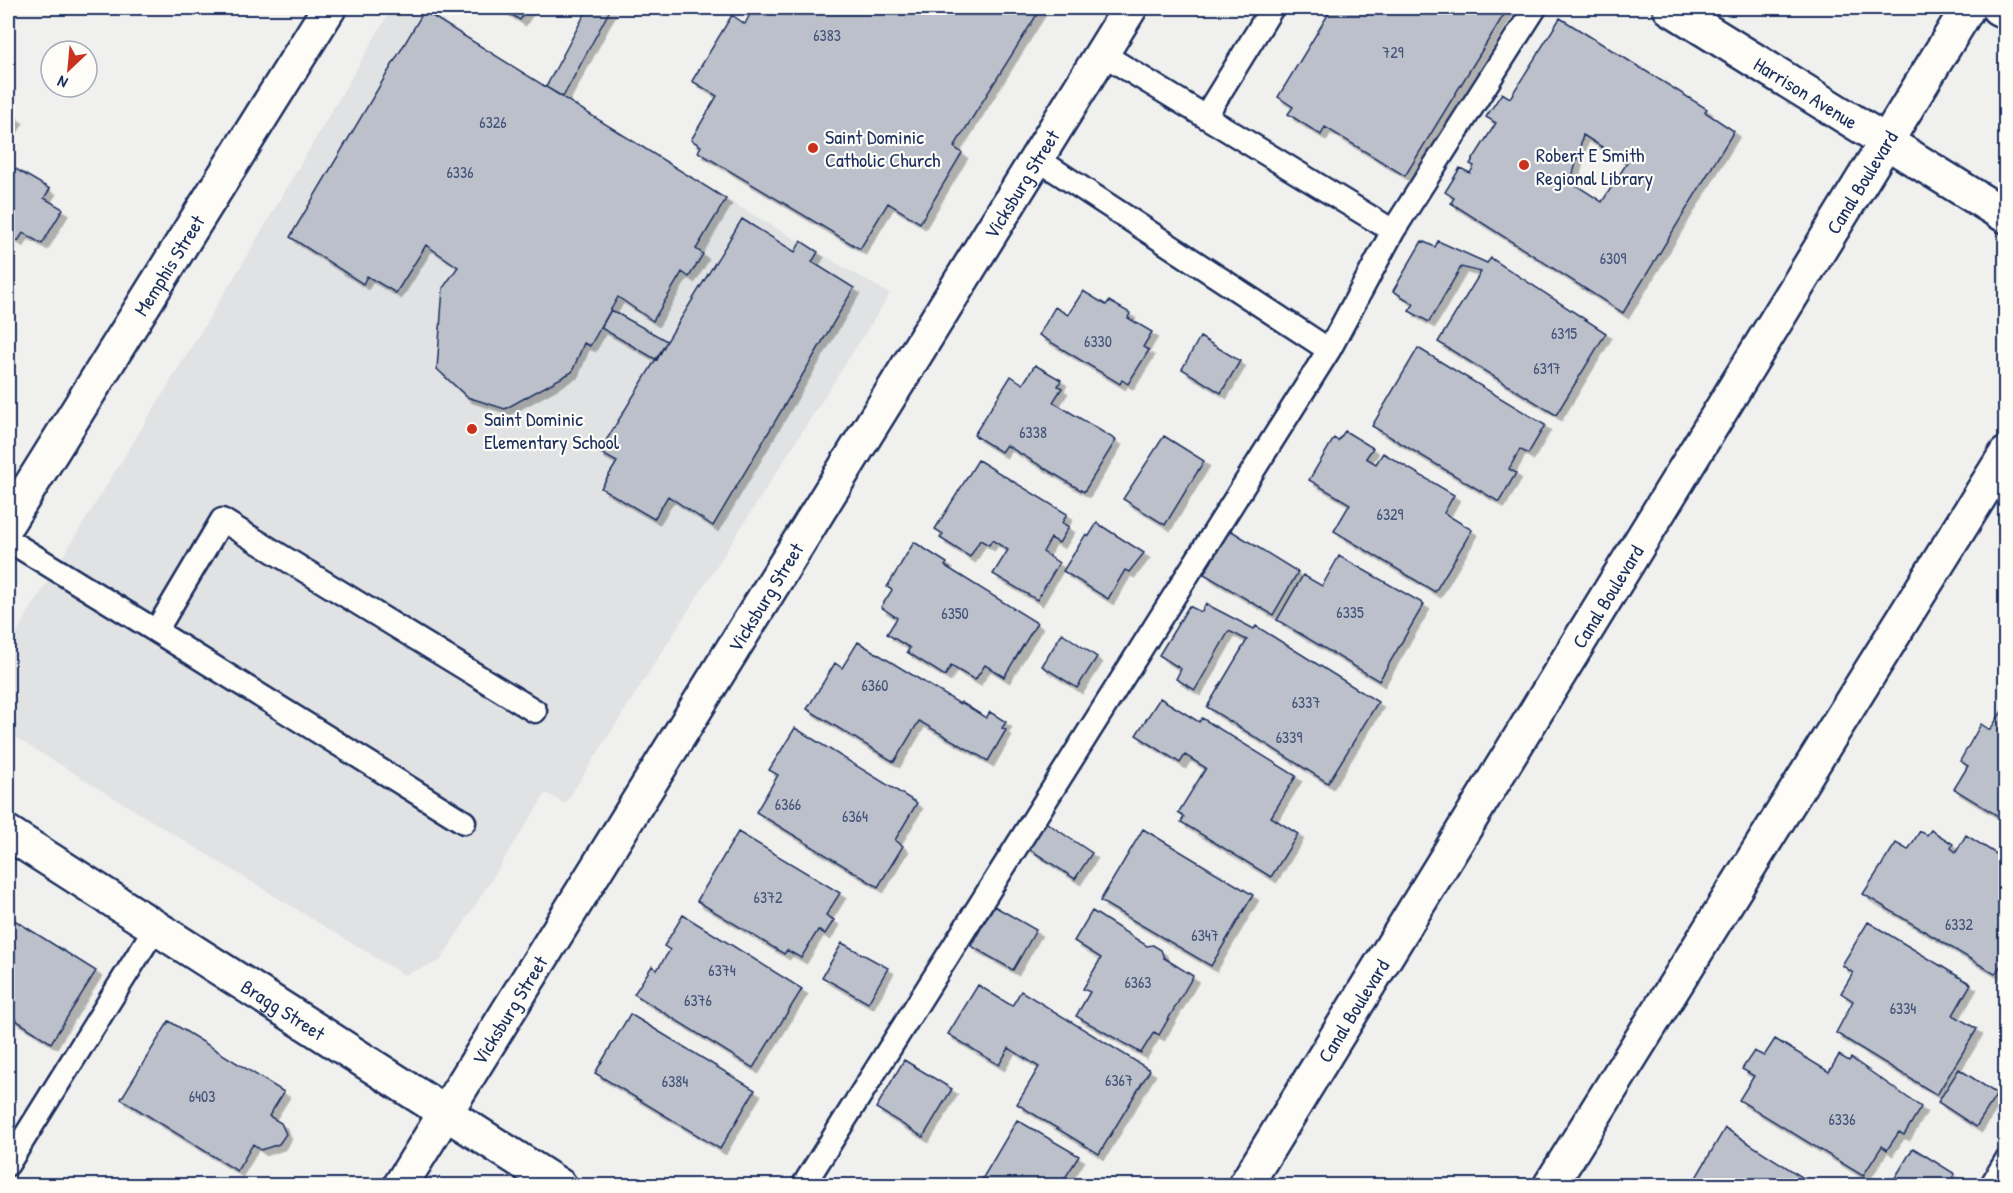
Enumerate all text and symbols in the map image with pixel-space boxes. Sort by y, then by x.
house number: 6383 [813,24,841,46]
north arrow [39,39,99,99]
house number: 729 [1382,41,1404,63]
street label: Harrison Avenue [1749,50,1863,135]
text: N [53,71,71,94]
house number: 6326 [479,111,507,133]
place label: Saint Dominic Catholic Church [825,123,941,173]
street label: Vicksburg Street [977,123,1066,243]
street label: Canal Boulevard [1819,125,1903,239]
marker: Saint Dominic Catholic Church [806,141,820,155]
place label: Robert E Smith Regional Library [1536,141,1653,191]
marker: Robert E Smith Regional Library [1517,158,1531,172]
house number: 6336 [446,161,474,183]
street label: Memphis Street [127,209,211,320]
house number: 6309 [1600,247,1626,269]
house number: 6315 [1551,322,1577,344]
house number: 6330 [1084,330,1112,352]
house number: 6317 [1533,357,1561,379]
place label: Saint Dominic Elementary School [484,405,620,455]
house number: 6338 [1019,421,1047,443]
marker: Saint Dominic Elementary School [465,422,479,436]
house number: 6329 [1377,503,1404,525]
street label: Vicksburg Street [721,536,810,657]
street label: Canal Boulevard [1565,539,1649,653]
house number: 6335 [1336,601,1364,623]
house number: 6350 [941,602,969,624]
house number: 6360 [861,674,889,696]
house number: 6337 [1292,691,1320,713]
house number: 6339 [1276,726,1302,748]
house number: 6366 [775,793,801,815]
house number: 6364 [842,805,868,827]
house number: 6372 [754,886,783,908]
house number: 6332 [1945,913,1974,935]
house number: 6347 [1191,924,1219,946]
street label: Vicksburg Street [465,949,554,1070]
street label: Canal Boulevard [1311,954,1395,1067]
house number: 6374 [708,959,736,981]
house number: 6363 [1124,971,1152,993]
street label: Bragg Street [236,972,332,1047]
house number: 6376 [684,989,712,1011]
house number: 6334 [1890,997,1916,1019]
house number: 6367 [1105,1069,1133,1091]
house number: 6384 [662,1070,688,1092]
house number: 6403 [189,1085,215,1107]
house number: 6336 [1828,1108,1856,1130]

